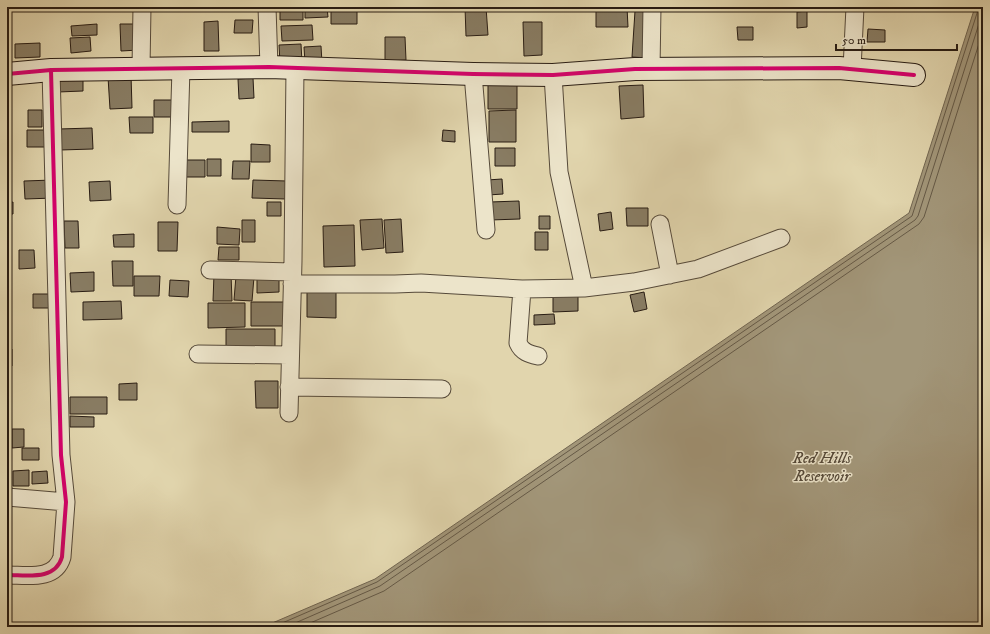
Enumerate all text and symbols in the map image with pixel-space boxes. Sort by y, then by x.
scale bar [836,26,957,52]
text: 50 m [842,33,866,48]
water label: Red Hills Reservoir [792,448,852,486]

